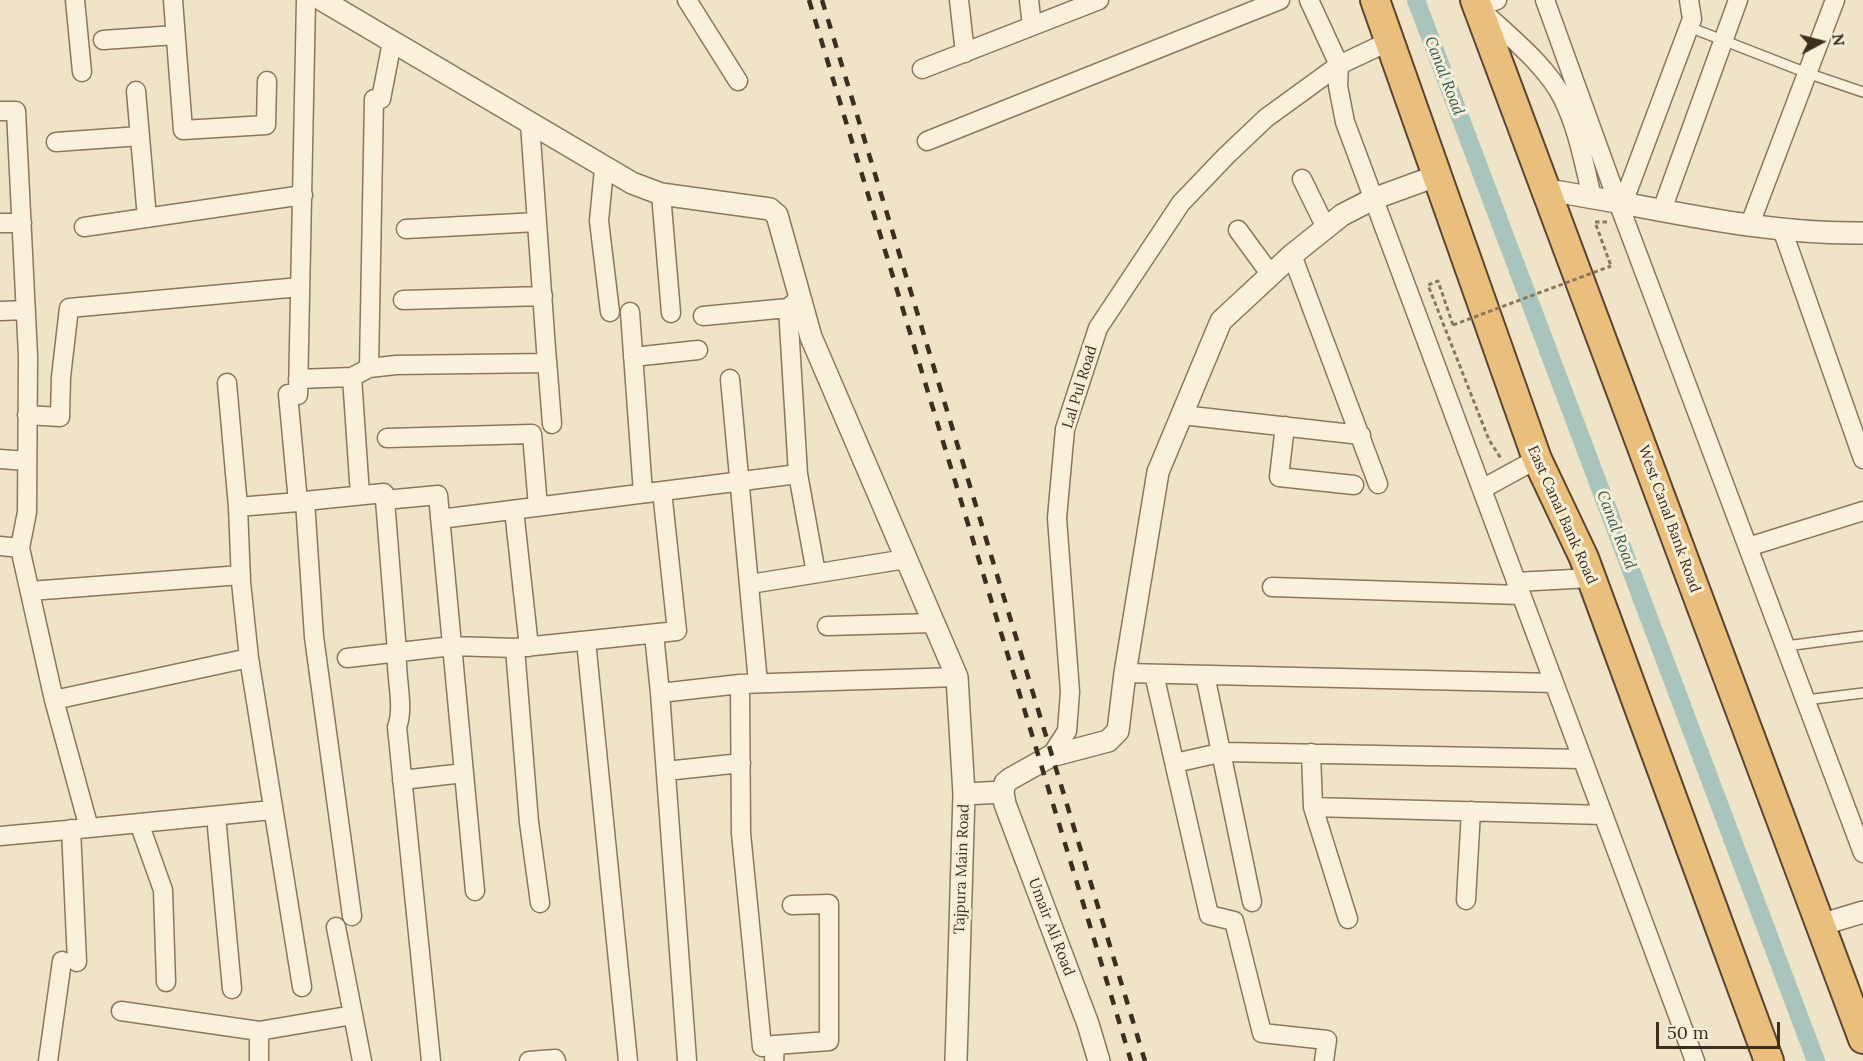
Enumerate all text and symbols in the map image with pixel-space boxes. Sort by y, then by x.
north arrow [1791,12,1851,72]
text: N [1828,32,1850,47]
water label: Canal Road [1420,34,1468,118]
street label: Lal Pul Road [1059,343,1101,431]
street label: East Canal Bank Road [1523,443,1601,587]
street label: West Canal Bank Road [1634,443,1704,595]
water label: Canal Road [1592,488,1640,572]
street label: Tajpura Main Road [951,803,973,935]
street label: Umair Ali Road [1024,875,1078,979]
scale bar [1659,1010,1784,1048]
text: 50 m [1667,1021,1709,1044]

